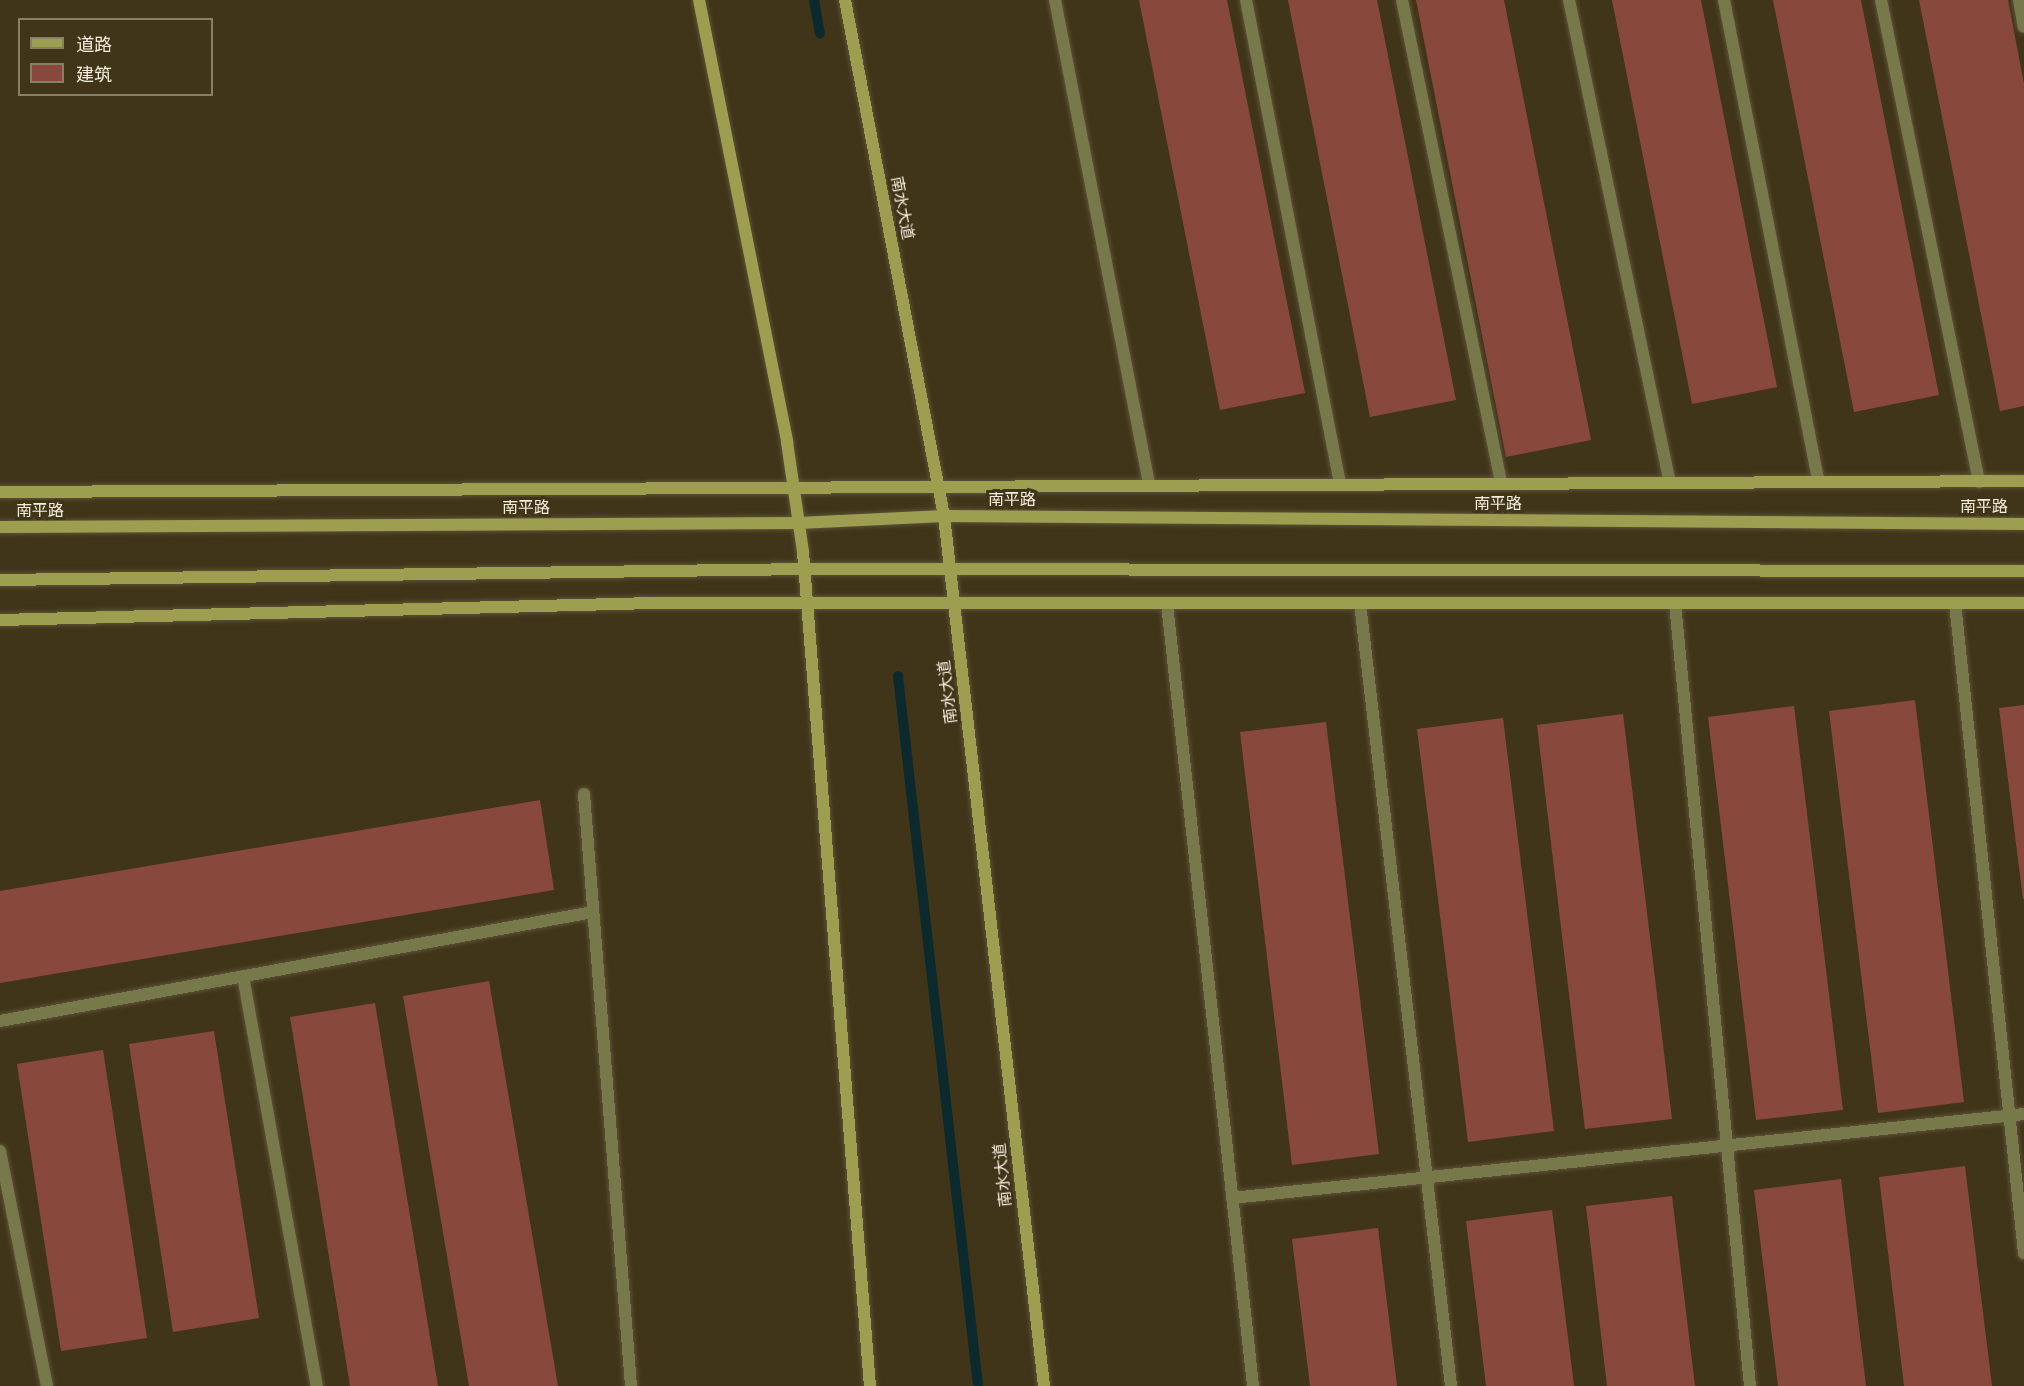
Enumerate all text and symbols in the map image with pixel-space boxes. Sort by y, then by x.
legend [18,18,213,96]
text: 道路 [76,34,112,56]
text: 建筑 [76,64,112,86]
street label: 南水大道 [886,175,918,241]
street label: 南平路 [988,490,1036,510]
street label: 南平路 [1474,494,1522,514]
street label: 南平路 [1960,497,2008,517]
street label: 南平路 [502,498,550,518]
street label: 南平路 [16,501,64,521]
street label: 南水大道 [935,659,961,725]
street label: 南水大道 [990,1142,1016,1208]

